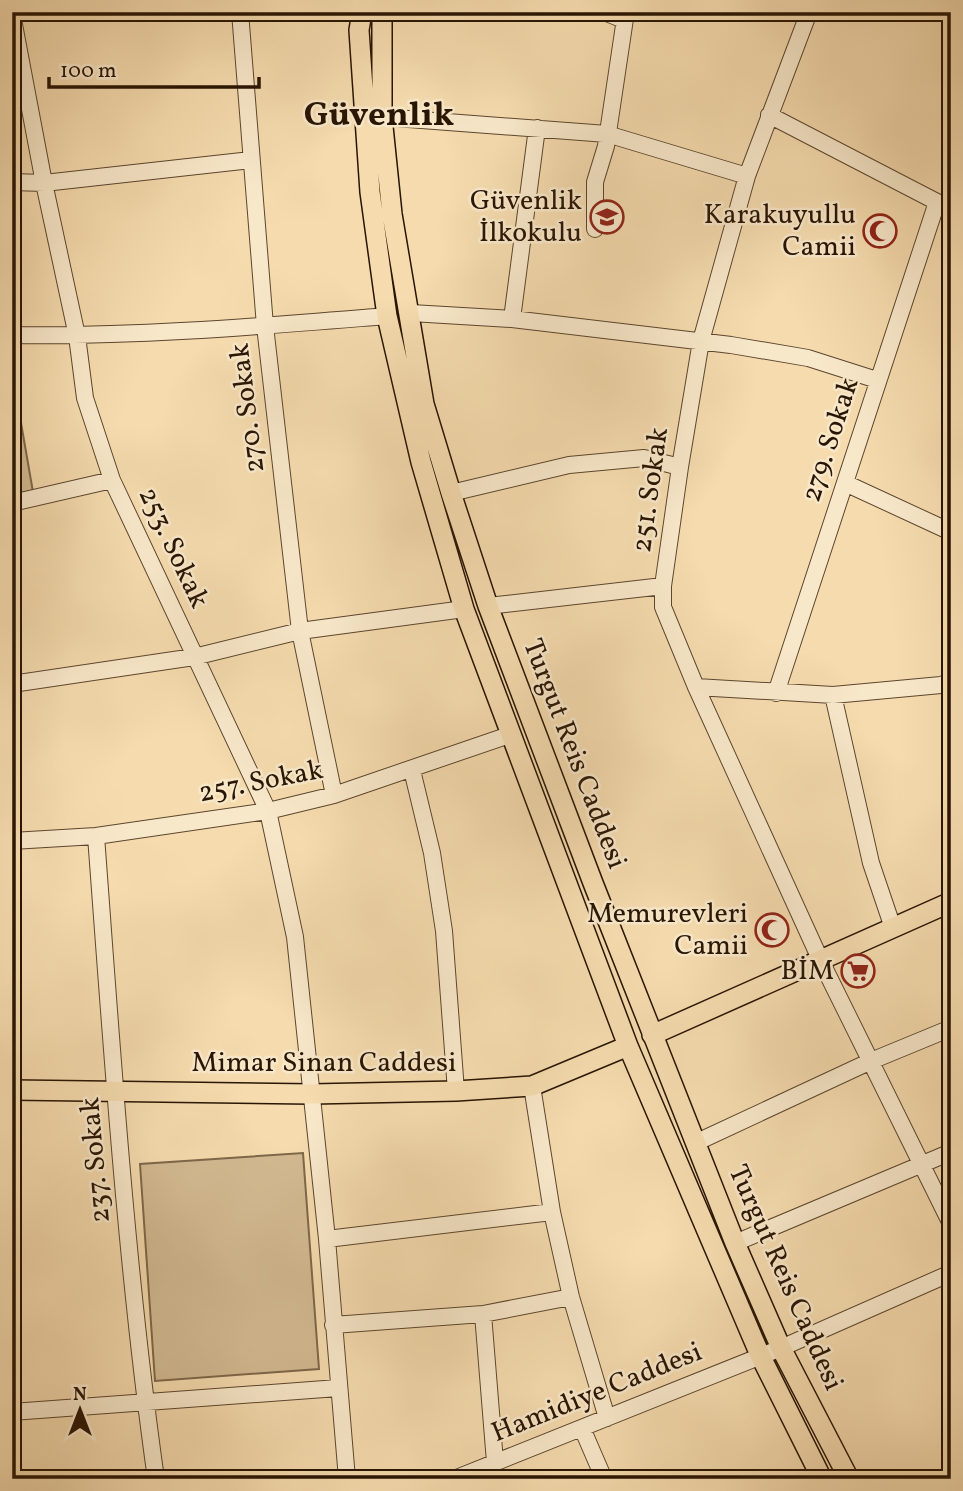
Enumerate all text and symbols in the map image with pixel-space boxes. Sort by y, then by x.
scale bar [49,46,259,90]
text: 100 m [60,57,117,86]
district label: Güvenlik [304,92,454,140]
place label: Güvenlik İlkokulu [470,182,582,253]
place label: Karakuyullu Camii [704,196,856,267]
school or university icon: Güvenlik İlkokulu [588,198,626,236]
mosque icon: Karakuyullu Camii [861,212,899,250]
street label: 270. Sokak [221,341,275,475]
street label: 279. Sokak [793,373,869,507]
street label: 251. Sokak [623,425,679,555]
street label: 253. Sokak [128,481,218,615]
street label: Turgut Reis Caddesi [512,633,636,875]
street label: 257. Sokak [195,751,327,813]
place label: Memurevleri Camii [587,895,748,966]
mosque icon: Memurevleri Camii [753,911,791,949]
place label: BİM [781,952,834,991]
supermarket icon: BİM [839,952,877,990]
street label: Mimar Sinan Caddesi [192,1044,456,1083]
street label: 237. Sokak [71,1095,121,1225]
street label: Turgut Reis Caddesi [718,1159,852,1397]
street label: Hamidiye Caddesi [486,1333,708,1453]
north arrow [46,1376,116,1446]
text: N [73,1382,87,1408]

